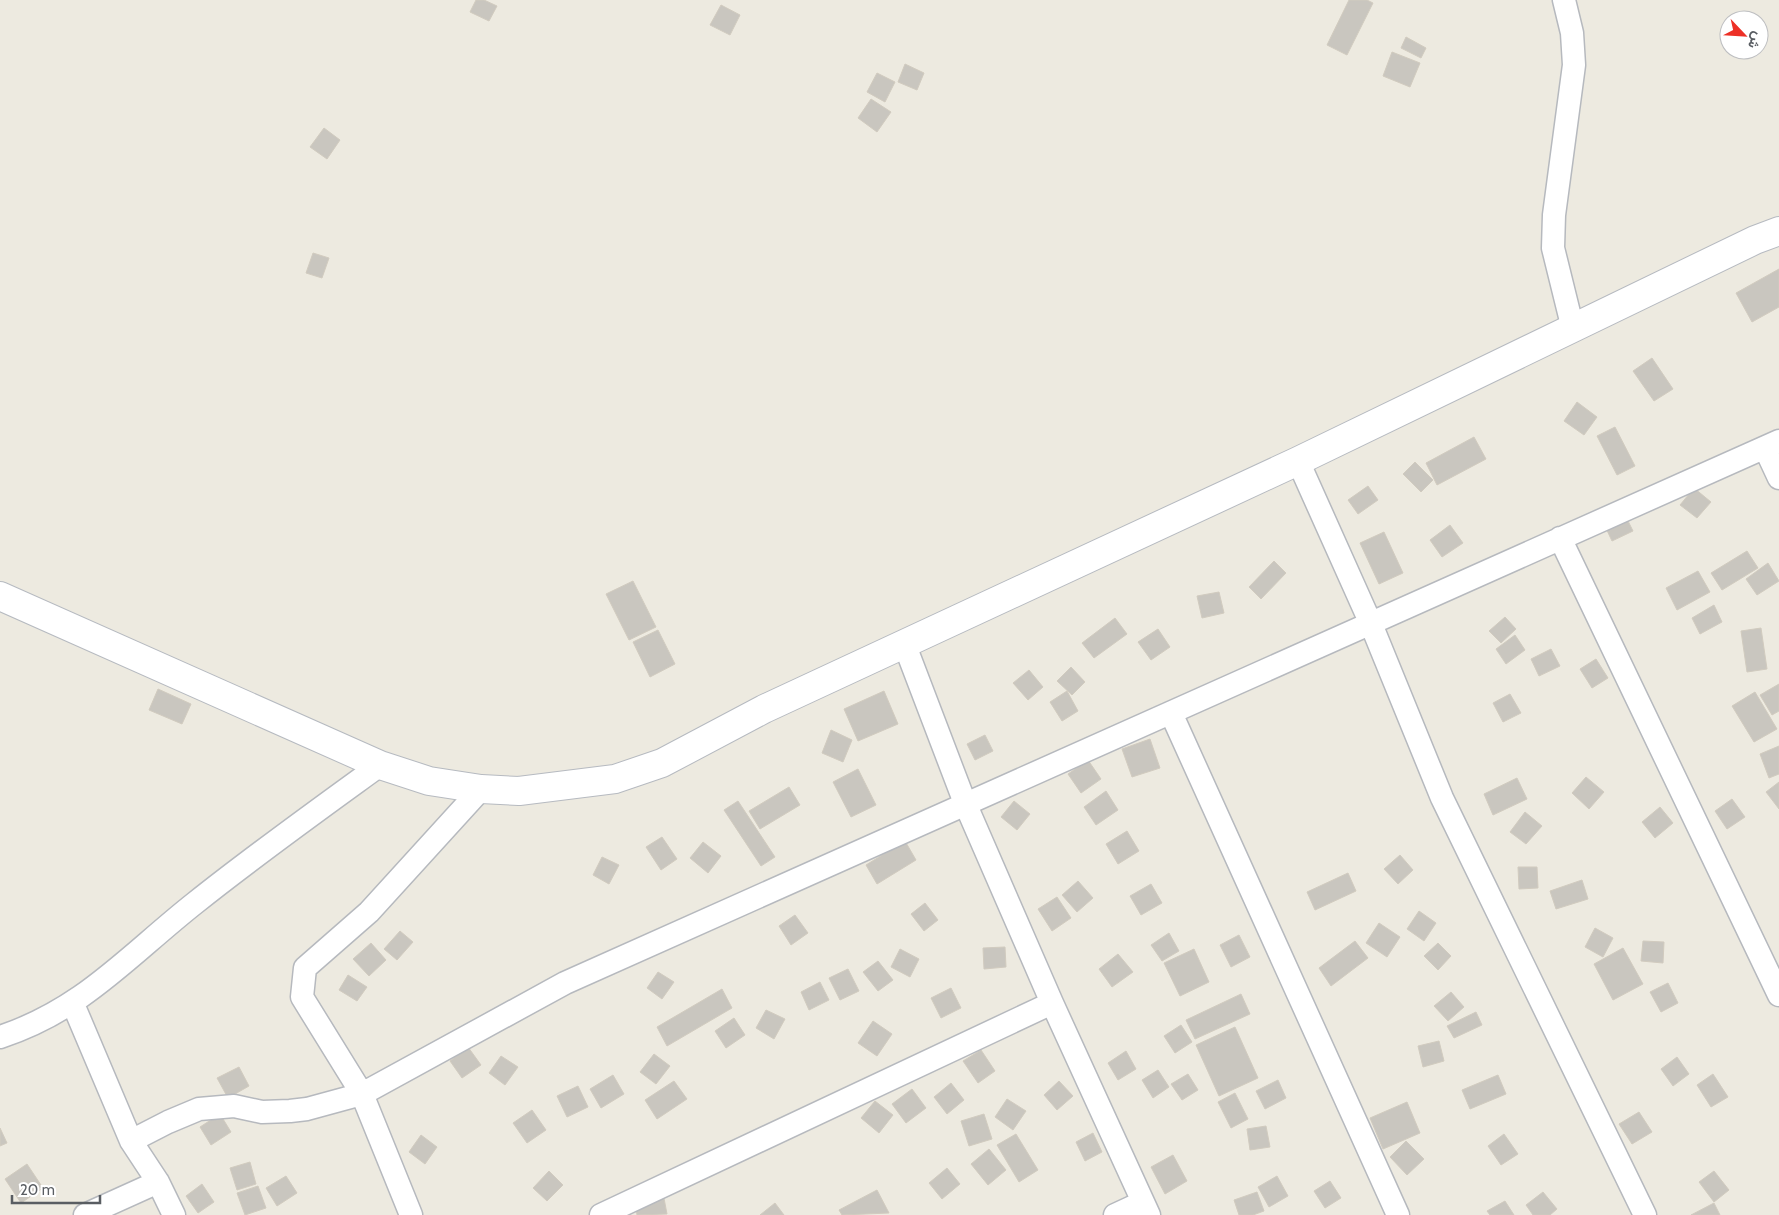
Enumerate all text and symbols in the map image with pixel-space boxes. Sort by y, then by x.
north arrow [1719,10,1769,60]
text: ش [1744,29,1767,52]
scale bar [12,1172,100,1204]
text: 20 m [20,1181,55,1199]

